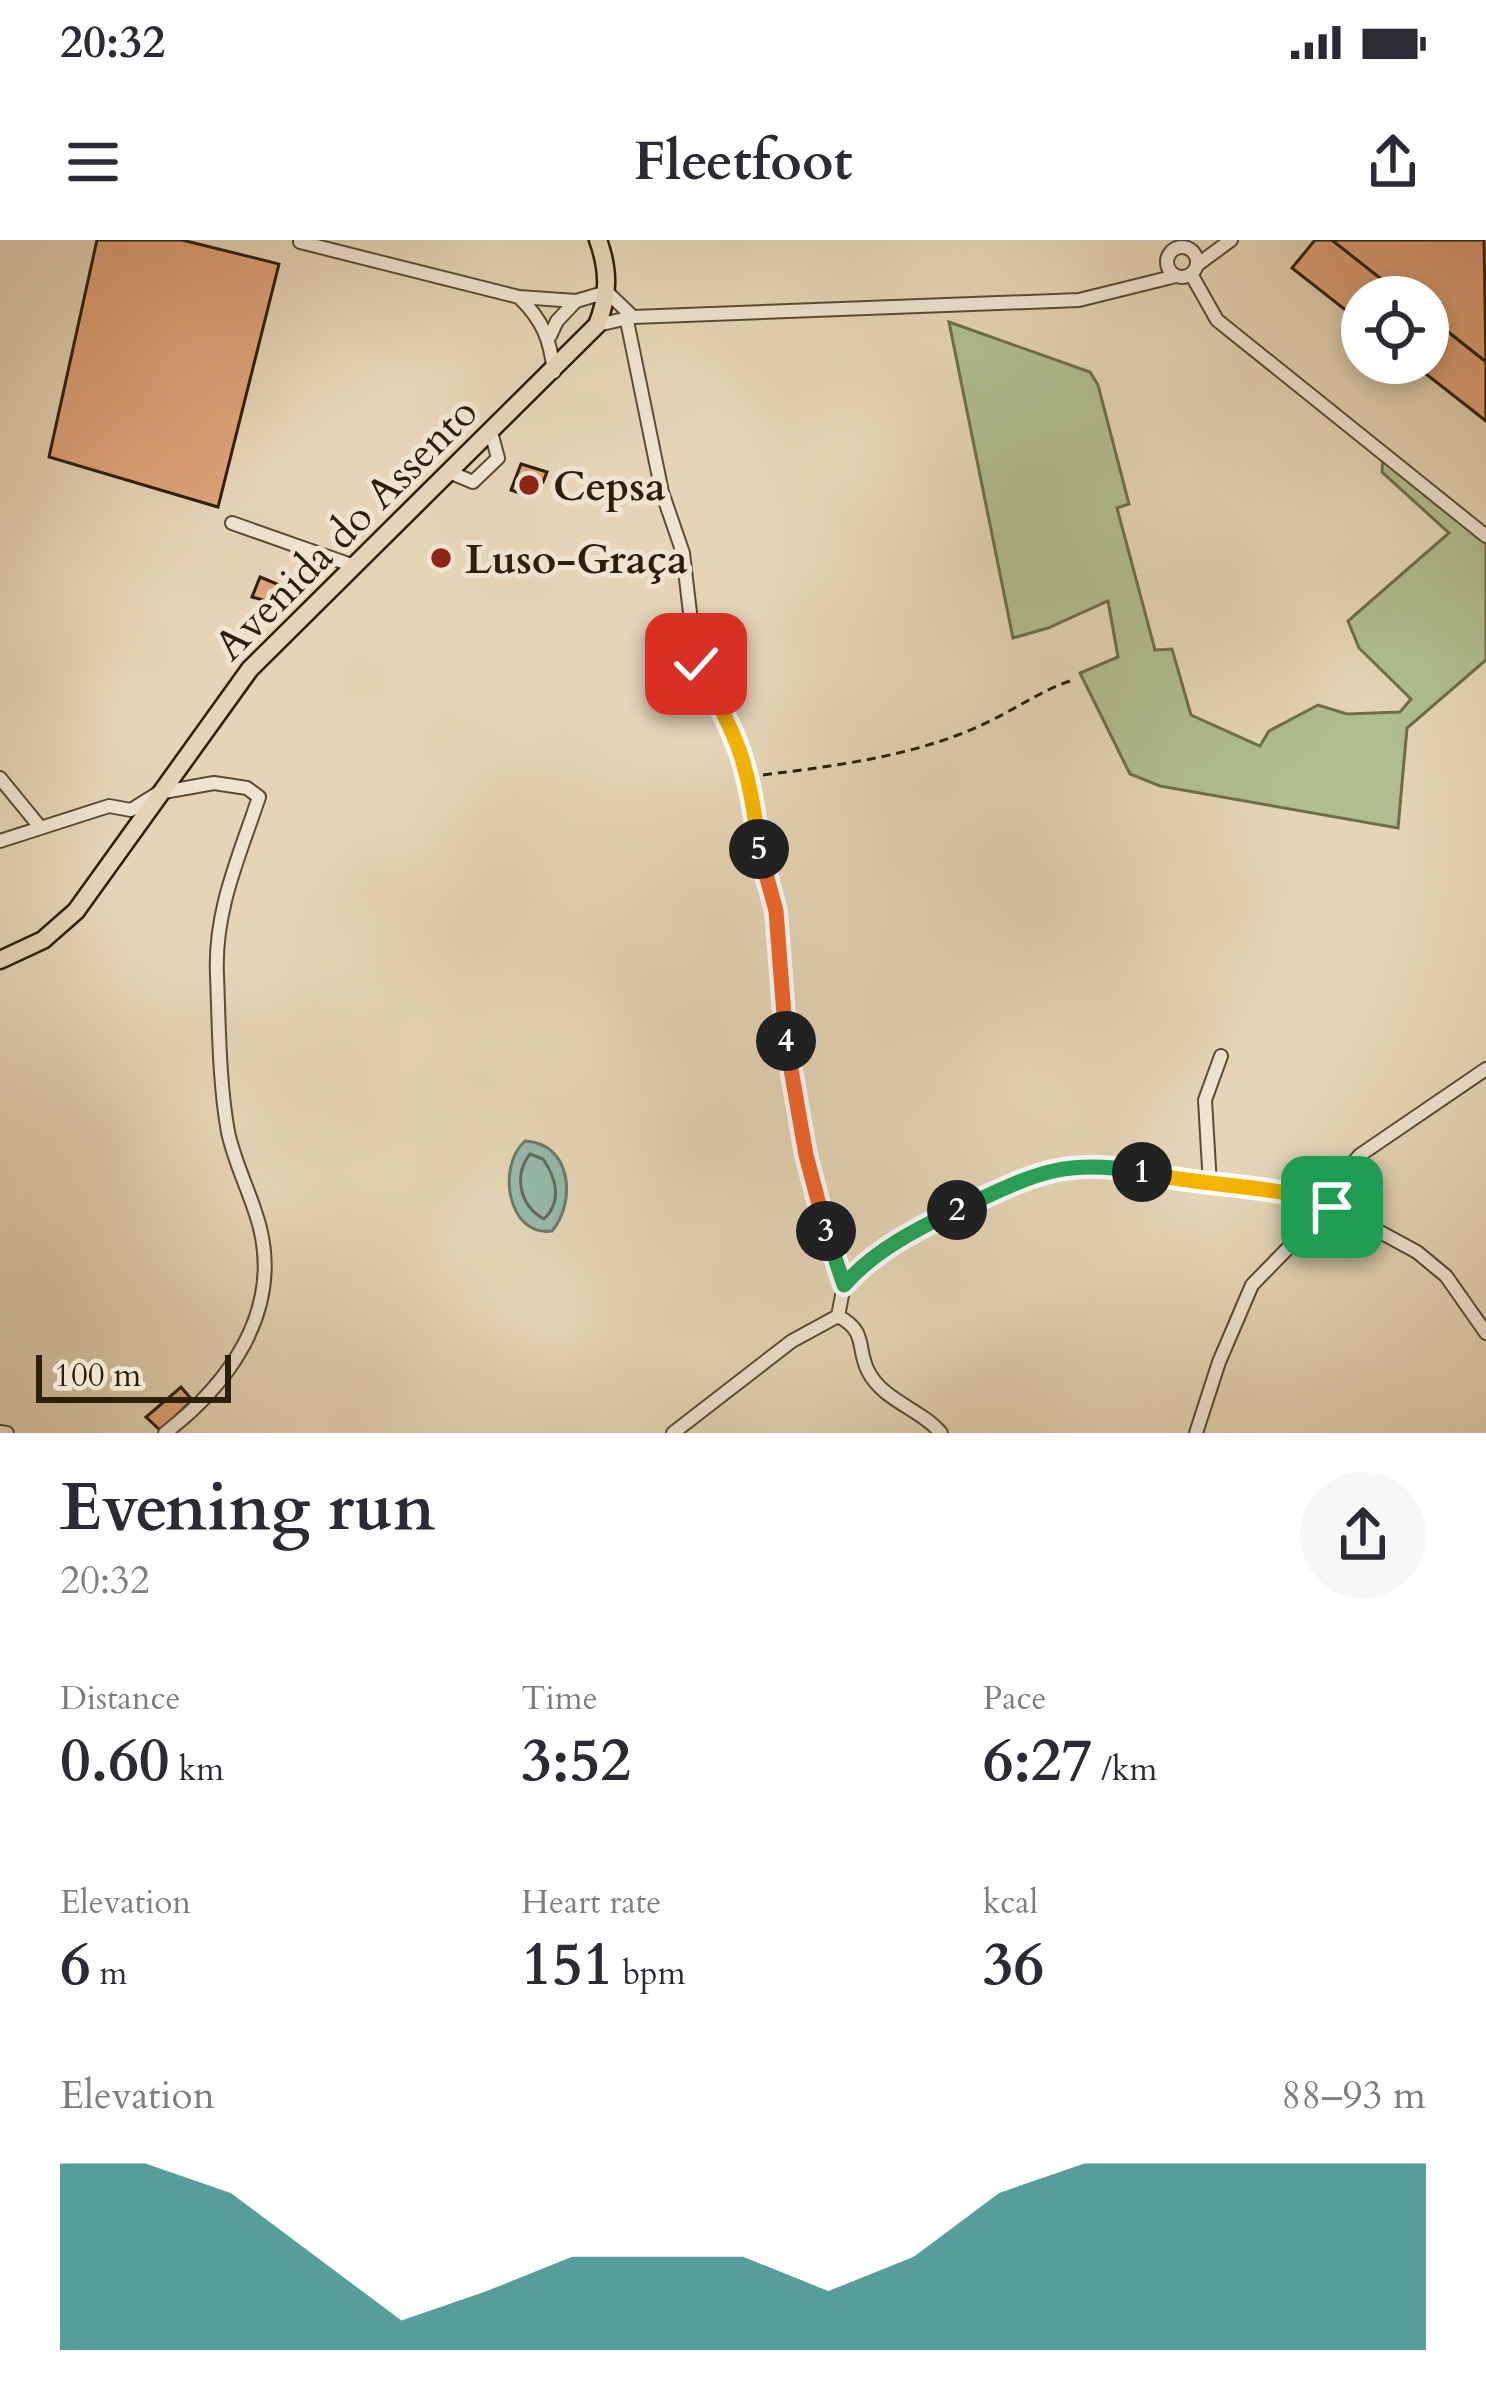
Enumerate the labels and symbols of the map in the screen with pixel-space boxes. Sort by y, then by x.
street label: Avenida do Assento [202,385,490,673]
place label: Cepsa [553,458,666,515]
marker: Cepsa [516,472,542,498]
place label: Luso-Graça [465,531,688,588]
marker: Luso-Graça [428,545,454,571]
pin [645,613,747,715]
pin: 5 [729,819,789,879]
pin: 4 [756,1011,816,1071]
pin: 1 [1112,1142,1172,1202]
pin [1281,1156,1383,1258]
pin: 2 [927,1180,987,1240]
pin: 3 [796,1201,856,1261]
scale bar [36,1349,231,1402]

